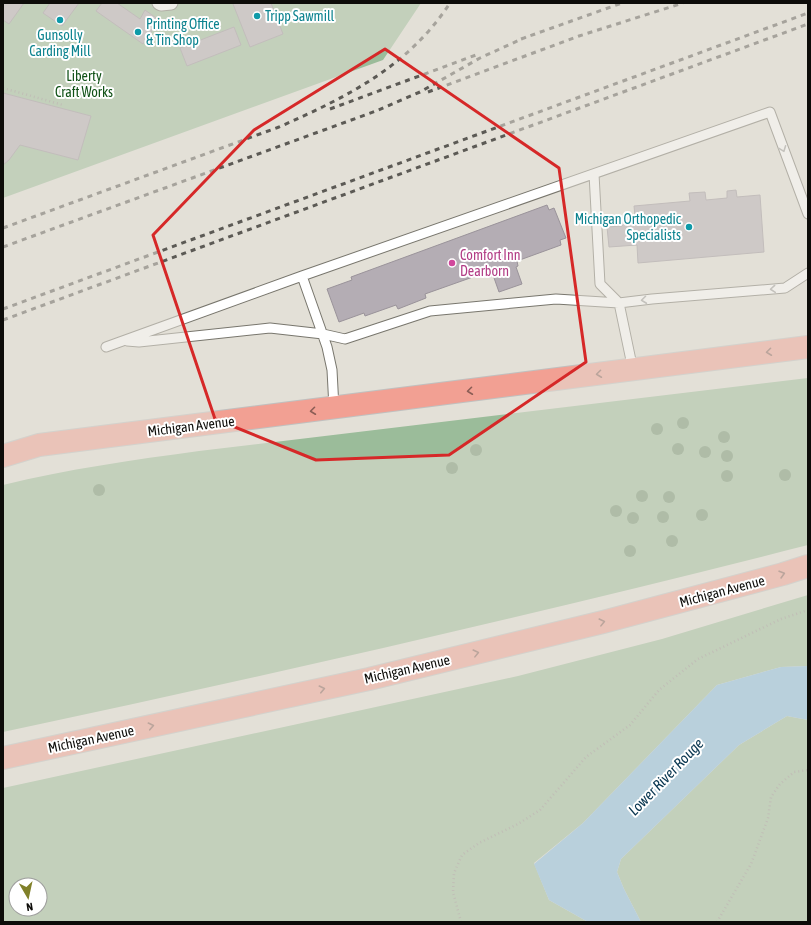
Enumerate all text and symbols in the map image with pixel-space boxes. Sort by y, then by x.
place label: Tripp Sawmill [265,8,335,24]
marker: Tripp Sawmill [252,11,262,21]
marker: Gunsolly Carding Mill [55,15,65,25]
place label: Printing Office & Tin Shop [146,16,220,48]
place label: Gunsolly Carding Mill [29,27,91,59]
marker: Printing Office & Tin Shop [133,27,143,37]
park label: Liberty Craft Works [55,68,113,100]
one-way arrow [779,145,787,152]
place label: Michigan Orthopedic Specialists [575,211,682,243]
marker: Michigan Orthopedic Specialists [684,222,694,232]
place label: Comfort Inn Dearborn [460,247,521,279]
marker: Comfort Inn Dearborn [447,258,457,268]
one-way arrow [770,284,776,293]
one-way arrow [641,295,647,304]
one-way arrow [766,348,772,357]
one-way arrow [596,369,602,378]
one-way arrow [467,386,473,395]
one-way arrow [310,406,316,415]
street label: Michigan Avenue [147,413,235,439]
one-way arrow [778,570,785,579]
street label: Michigan Avenue [678,572,766,610]
one-way arrow [598,618,605,627]
one-way arrow [473,649,479,657]
street label: Michigan Avenue [363,651,451,687]
one-way arrow [319,686,325,694]
street label: Michigan Avenue [47,722,135,756]
one-way arrow [148,723,154,731]
water label: Lower River Rouge [625,734,707,819]
north arrow [8,877,48,917]
text: N [25,900,34,913]

